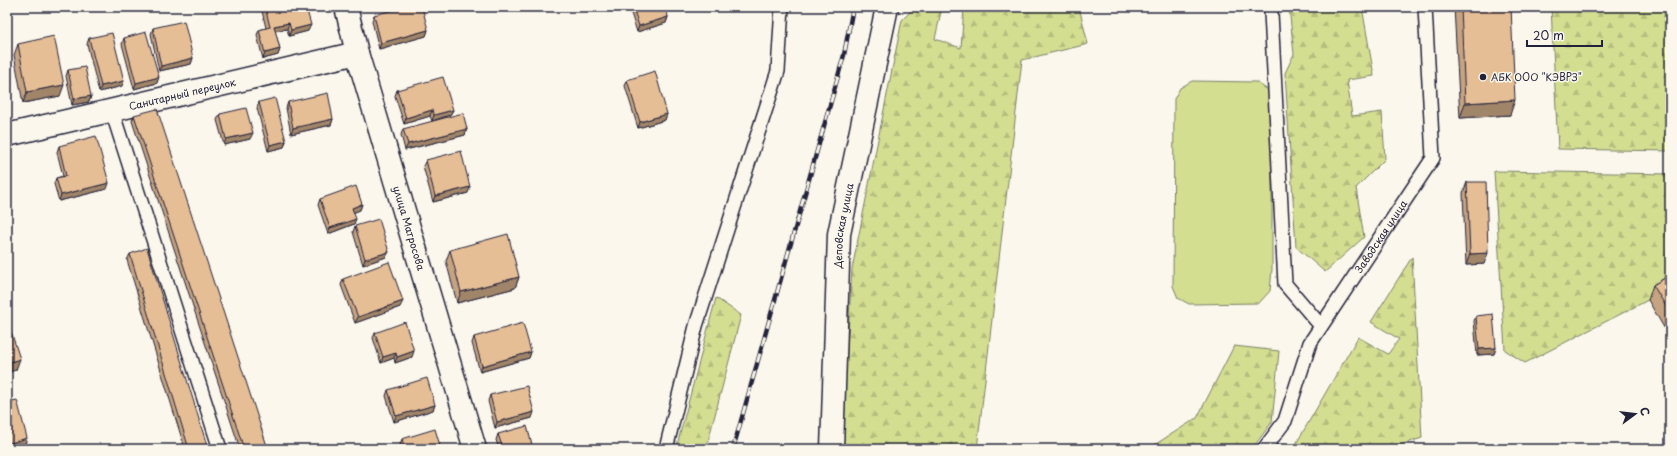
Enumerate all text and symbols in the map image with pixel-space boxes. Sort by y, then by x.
scale bar [1527,22,1602,48]
text: 20 m [1533,26,1564,44]
place label: АБК ООО "КЭВРЗ" [1491,69,1582,84]
marker: АБК ООО "КЭВРЗ" [1478,72,1488,82]
street label: Санитарный переулок [127,74,237,113]
street label: Деповская улица [830,181,857,269]
street label: улица Матросова [390,184,430,273]
street label: Заводская улица [1351,196,1411,275]
north arrow [1615,394,1655,434]
text: С [1636,405,1654,417]

